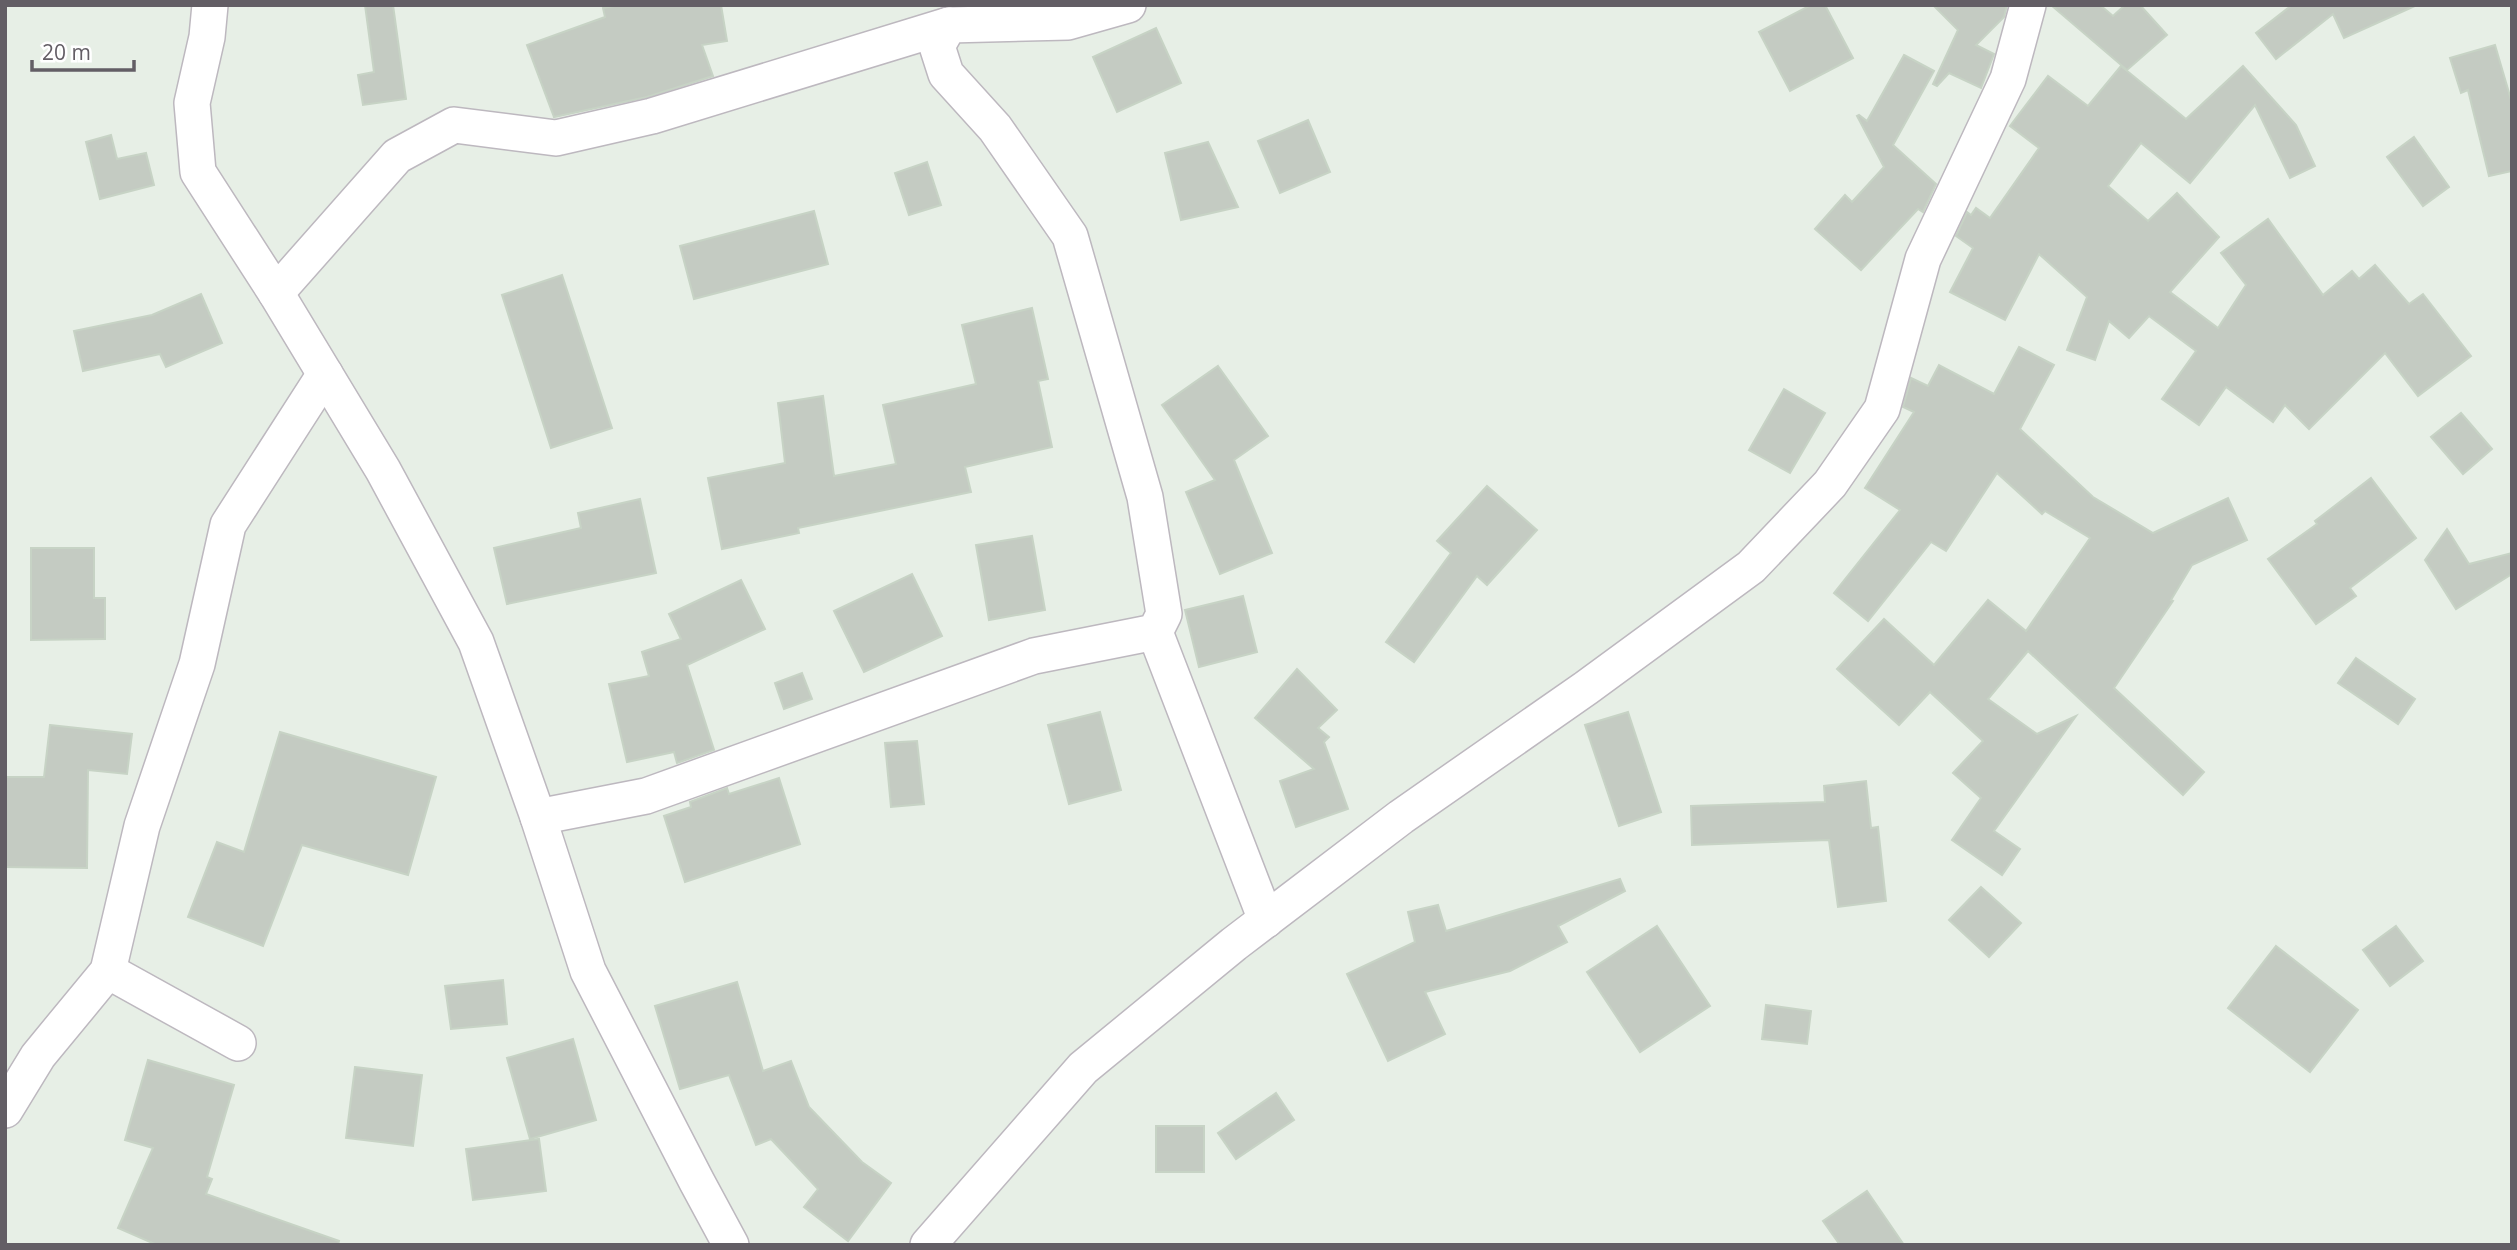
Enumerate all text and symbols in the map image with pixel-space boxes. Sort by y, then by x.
scale bar [32,28,133,72]
text: 20 m [42,38,91,66]

